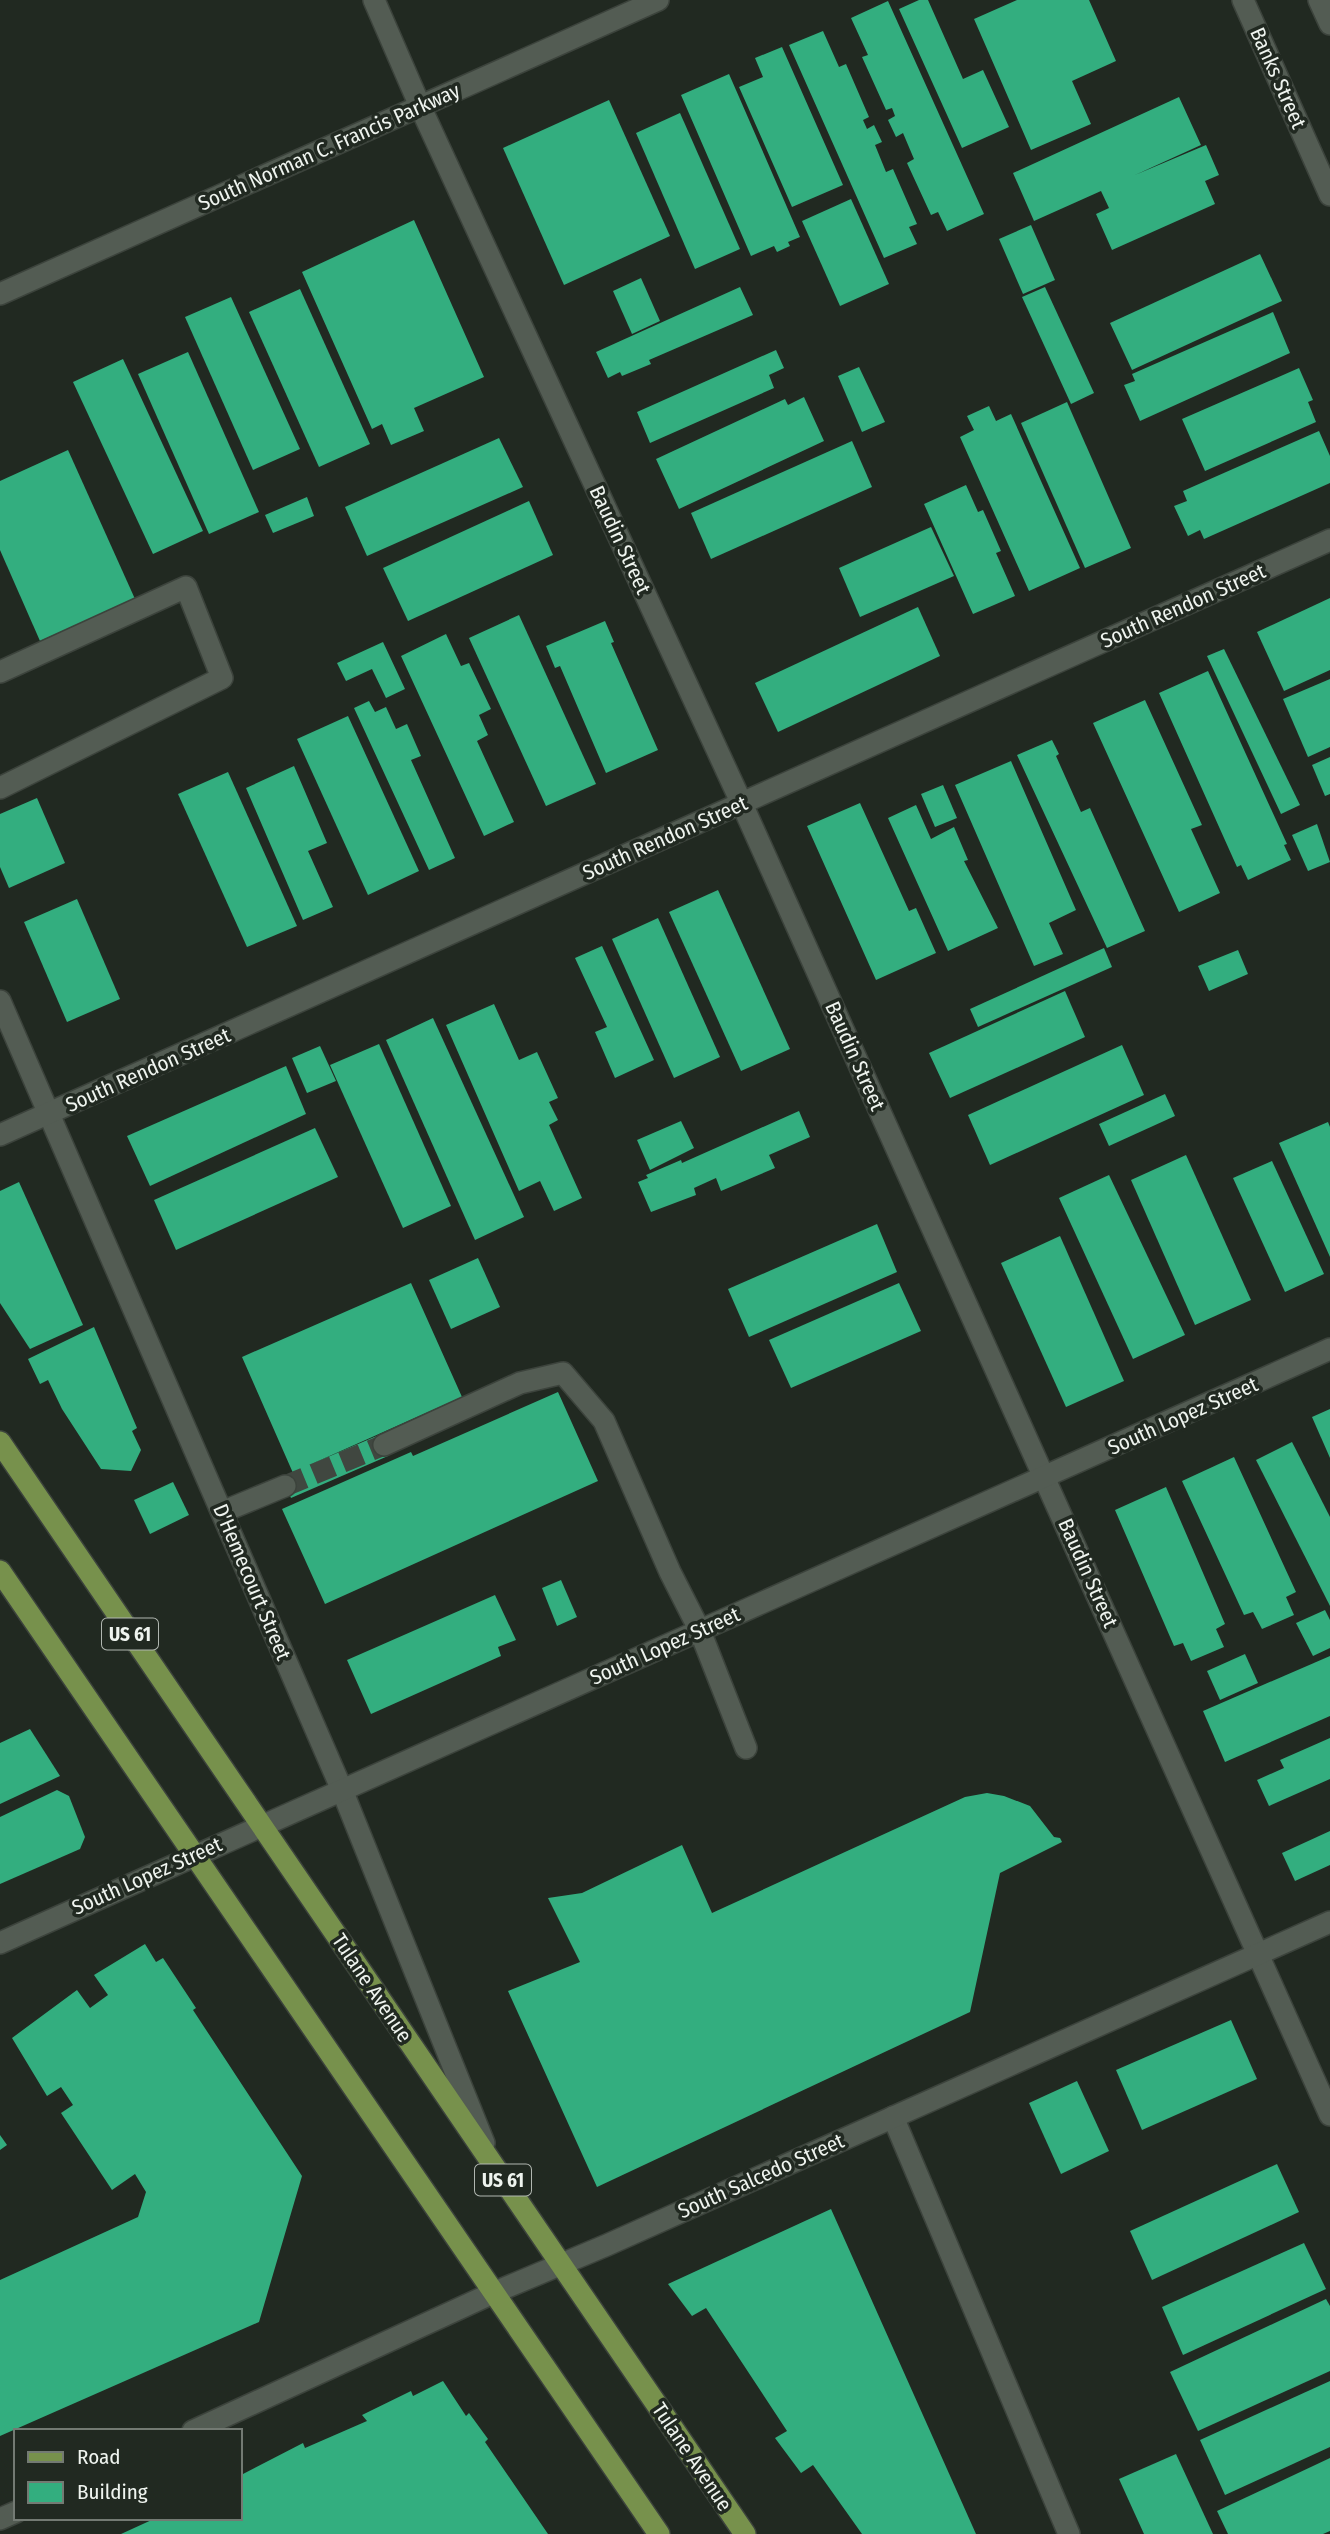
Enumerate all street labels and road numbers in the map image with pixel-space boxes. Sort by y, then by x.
street label: Banks Street [1244,23,1312,133]
street label: South Norman C. Francis Parkway [194,77,464,217]
street label: Baudin Street [584,482,657,599]
street label: South Rendon Street [1096,558,1270,654]
street label: South Rendon Street [578,790,752,886]
street label: Baudin Street [819,997,891,1115]
street label: South Rendon Street [61,1022,235,1118]
street label: South Lopez Street [1104,1371,1262,1461]
street label: D'Hemecourt Street [207,1500,297,1664]
street label: Baudin Street [1052,1514,1124,1632]
street label: South Lopez Street [586,1601,744,1691]
road number: US 61 [102,1618,158,1650]
street label: South Lopez Street [68,1831,226,1921]
street label: Tulane Avenue [326,1929,418,2047]
street label: South Salcedo Street [674,2128,848,2224]
road number: US 61 [475,2164,531,2196]
street label: Tulane Avenue [646,2398,738,2516]

